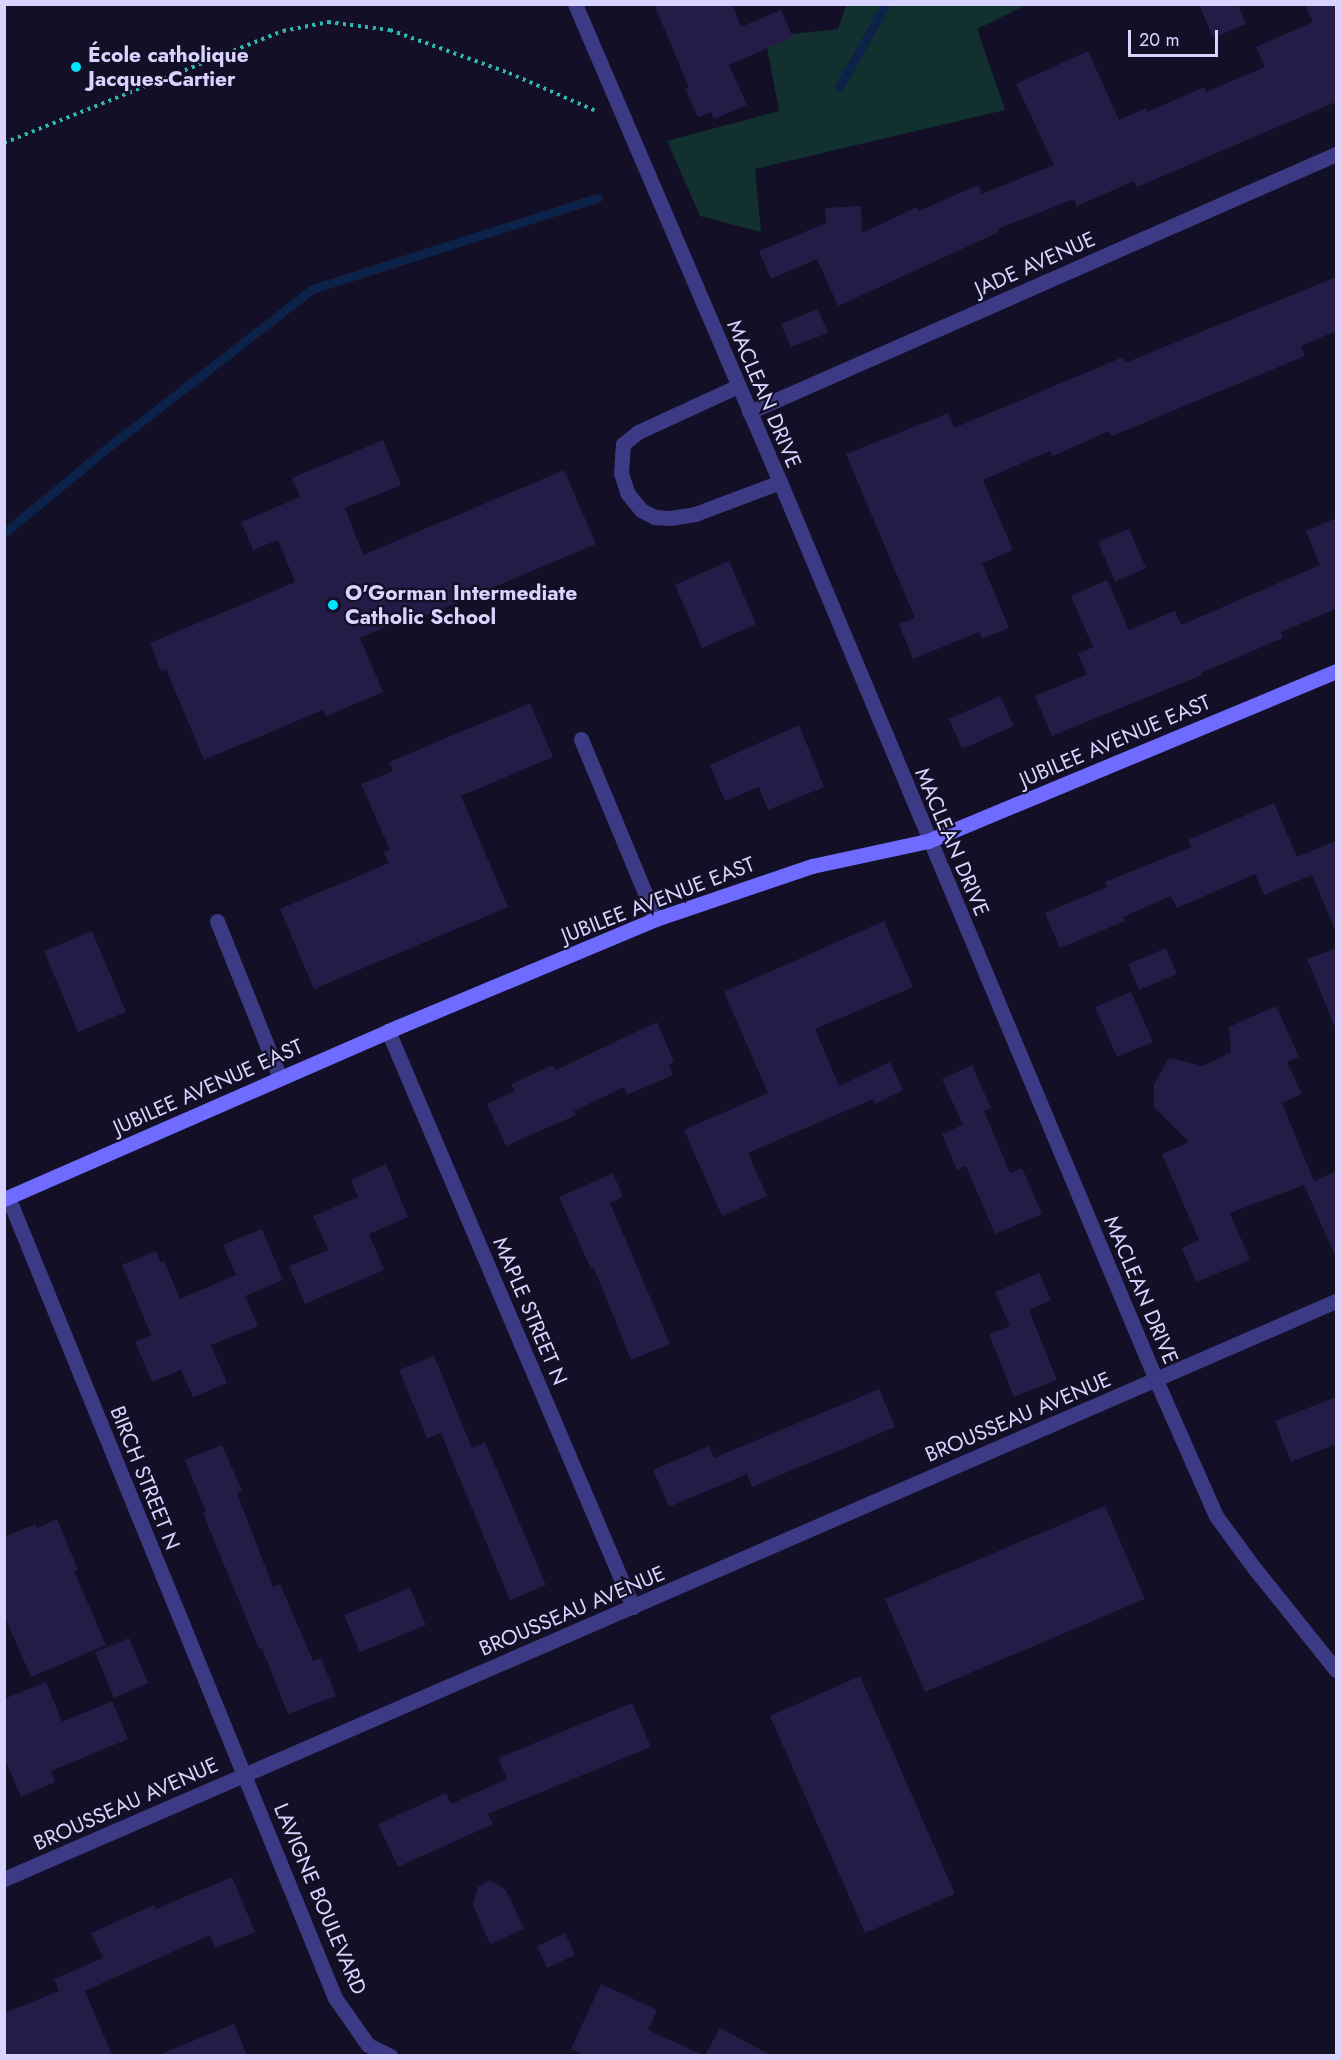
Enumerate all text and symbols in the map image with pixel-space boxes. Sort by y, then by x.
scale bar [1131,18,1221,56]
text: 20 m [1139,27,1179,53]
place label: École catholique Jacques-Cartier [88,42,249,92]
marker: École catholique Jacques-Cartier [69,60,83,74]
street label: JADE AVENUE [971,226,1099,302]
street label: MACLEAN DRIVE [721,316,807,472]
place label: O'Gorman Intermediate Catholic School [345,580,577,630]
marker: O'Gorman Intermediate Catholic School [326,598,340,612]
street label: JUBILEE AVENUE EAST [1016,689,1214,793]
street label: MACLEAN DRIVE [909,764,995,920]
street label: JUBILEE AVENUE EAST [558,852,758,948]
street label: JUBILEE AVENUE EAST [109,1034,307,1140]
street label: MACLEAN DRIVE [1098,1212,1184,1368]
street label: MAPLE STREET N [488,1233,572,1389]
street label: BROUSSEAU AVENUE [921,1366,1115,1468]
street label: BIRCH STREET N [105,1402,185,1554]
street label: BROUSSEAU AVENUE [475,1560,669,1662]
street label: BROUSSEAU AVENUE [30,1752,222,1856]
street label: LAVIGNE BOULEVARD [268,1800,372,1998]

